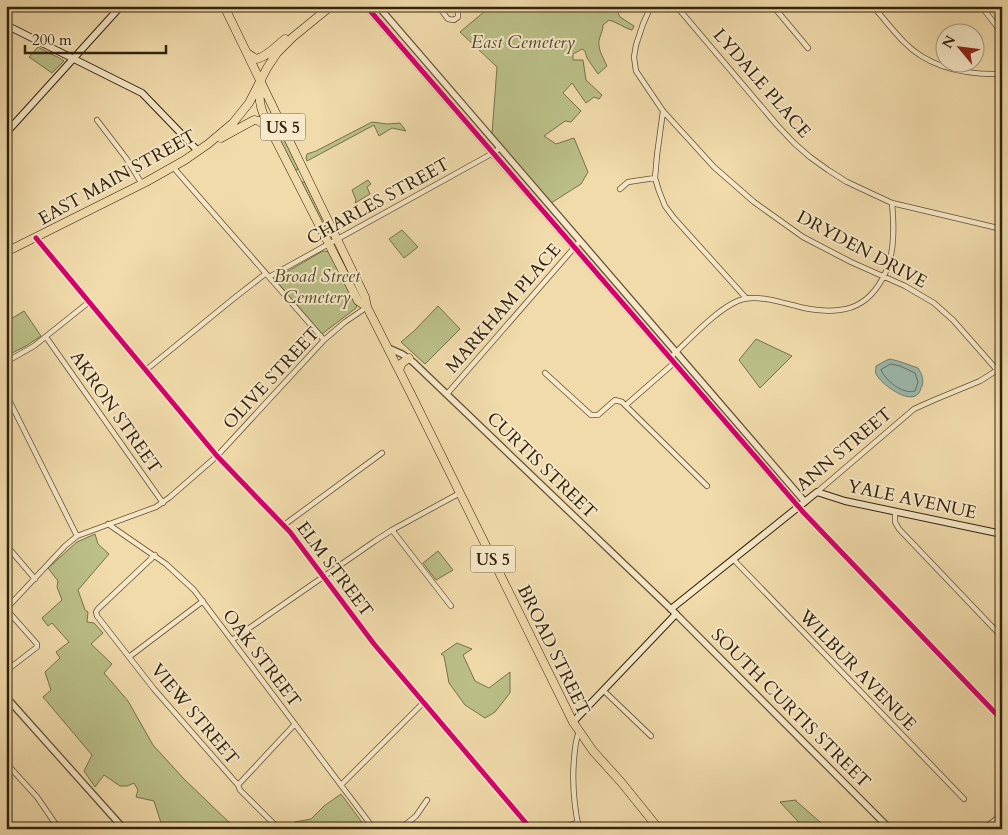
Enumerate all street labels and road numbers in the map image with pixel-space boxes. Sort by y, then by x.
street label: LYDALE PLACE [707,23,816,144]
road number: US 5 [260,114,306,140]
street label: EAST MAIN STREET [34,124,201,231]
street label: CHARLES STREET [302,152,454,251]
street label: DRYDEN DRIVE [792,205,931,294]
street label: MARKHAM PLACE [440,238,567,379]
street label: OLIVE STREET [217,322,325,435]
street label: AKRON STREET [64,346,167,479]
street label: ANN STREET [791,402,898,497]
street label: CURTIS STREET [481,406,602,524]
street label: YALE AVENUE [845,474,979,525]
street label: ELM STREET [290,516,379,622]
road number: US 5 [470,546,516,572]
street label: BROAD STREET [511,581,596,720]
street label: OAK STREET [217,604,307,712]
street label: WILBUR AVENUE [793,604,922,736]
street label: SOUTH CURTIS STREET [705,623,876,794]
street label: VIEW STREET [145,658,244,770]

